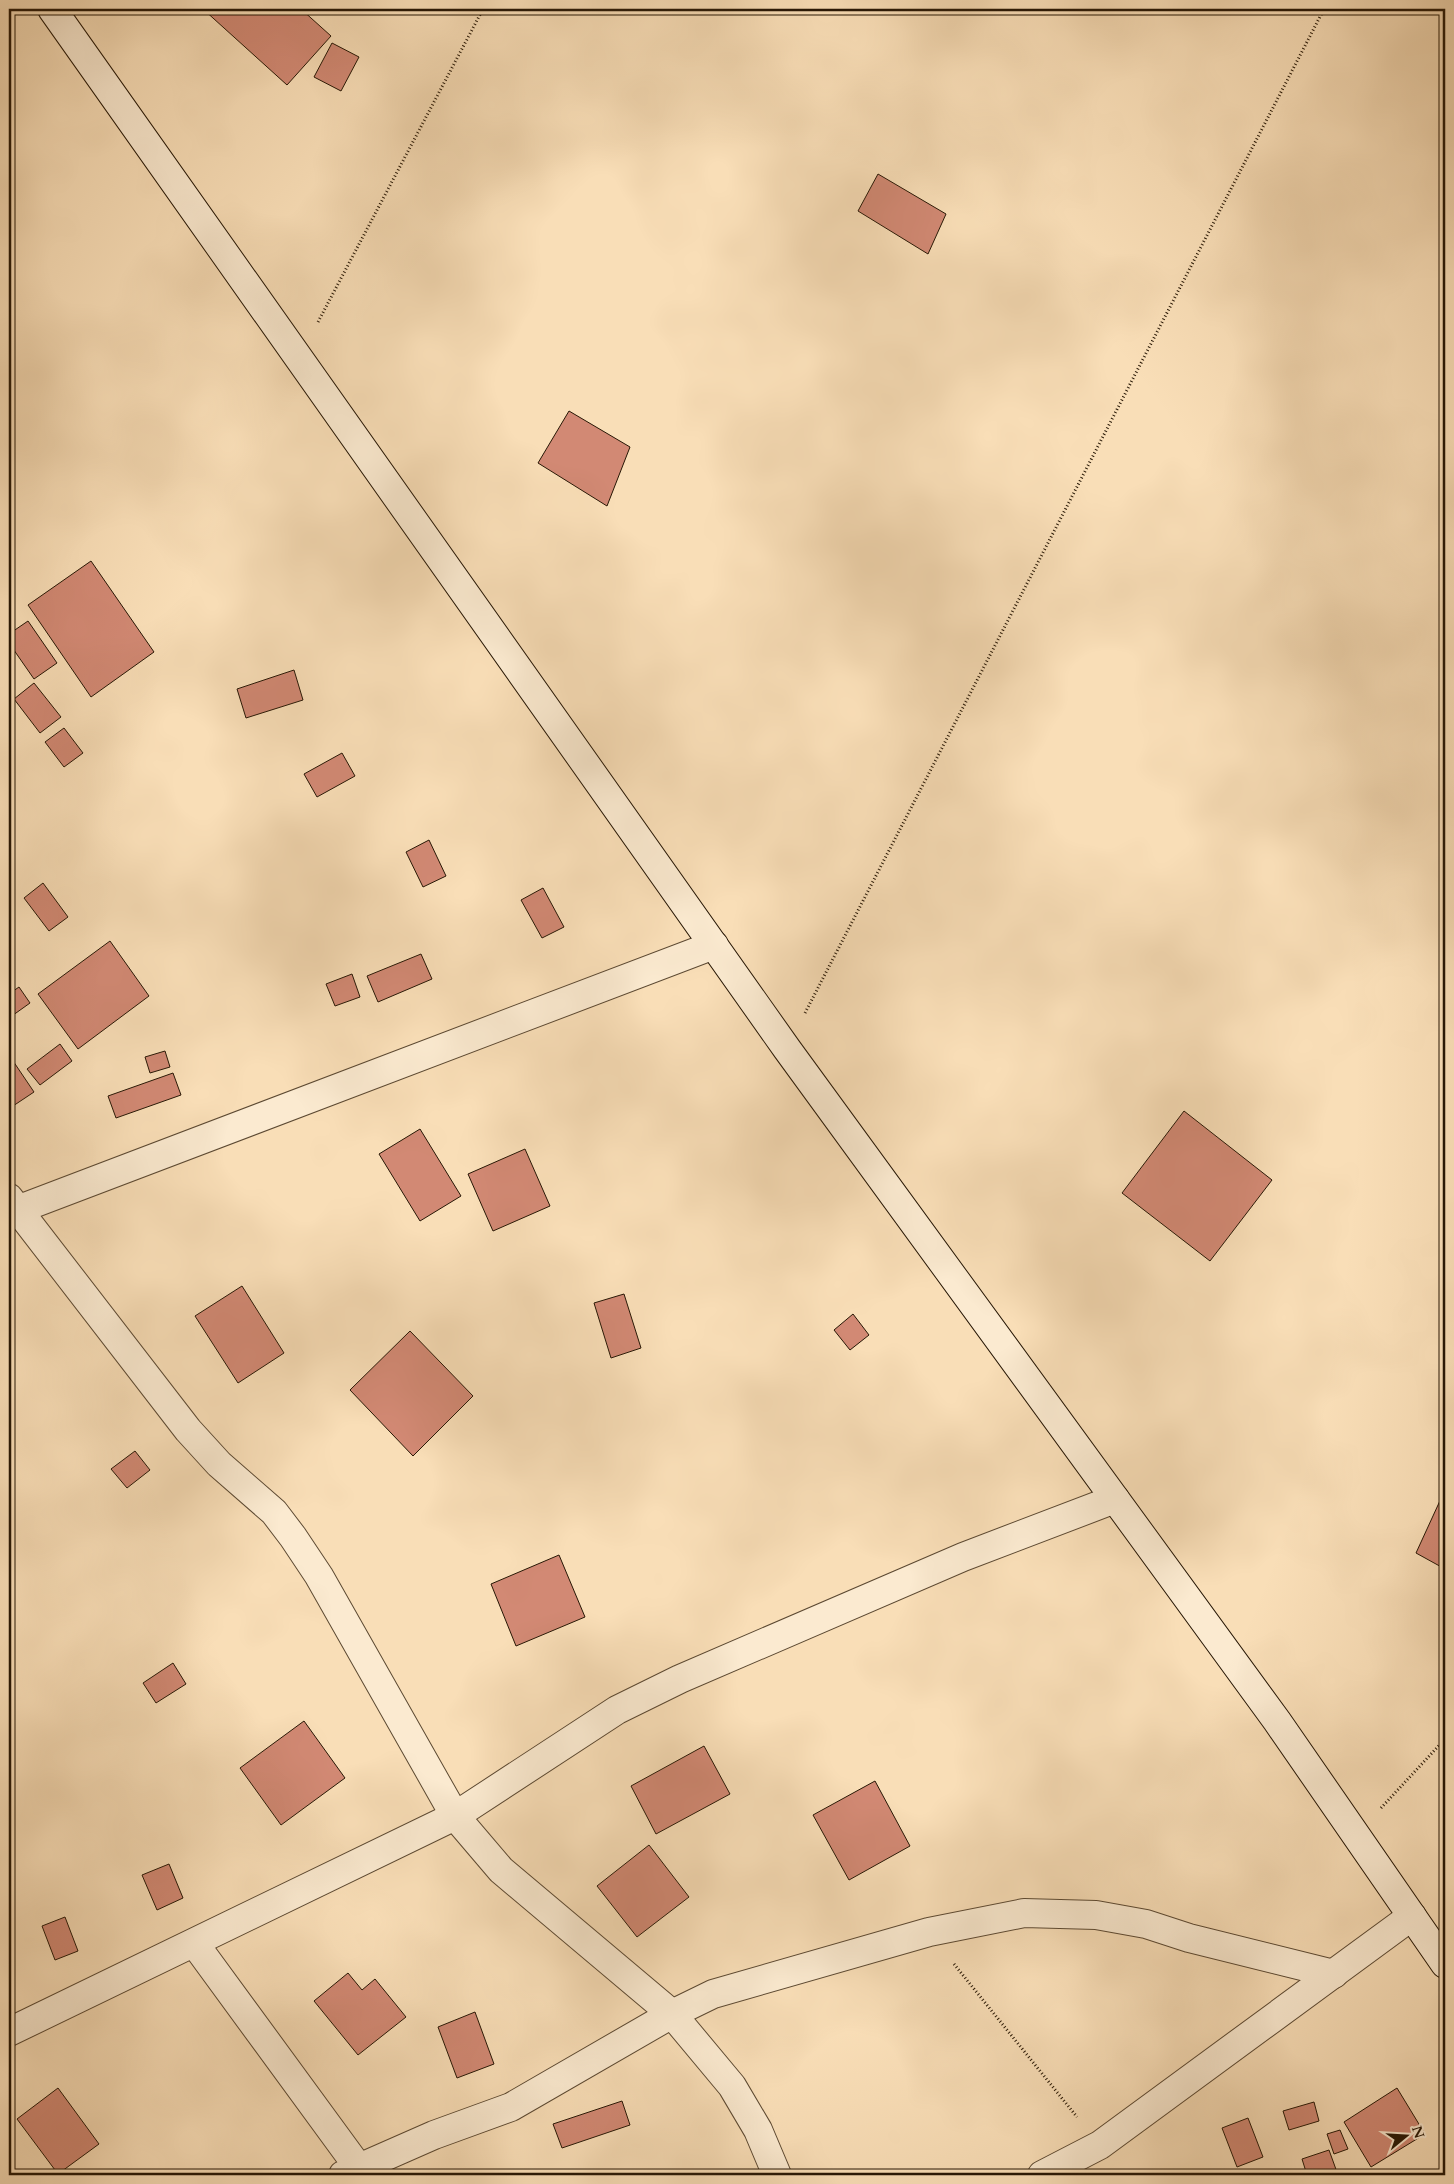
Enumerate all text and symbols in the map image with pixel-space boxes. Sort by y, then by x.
north arrow [1382,2112,1432,2162]
text: N [1407,2123,1429,2141]

